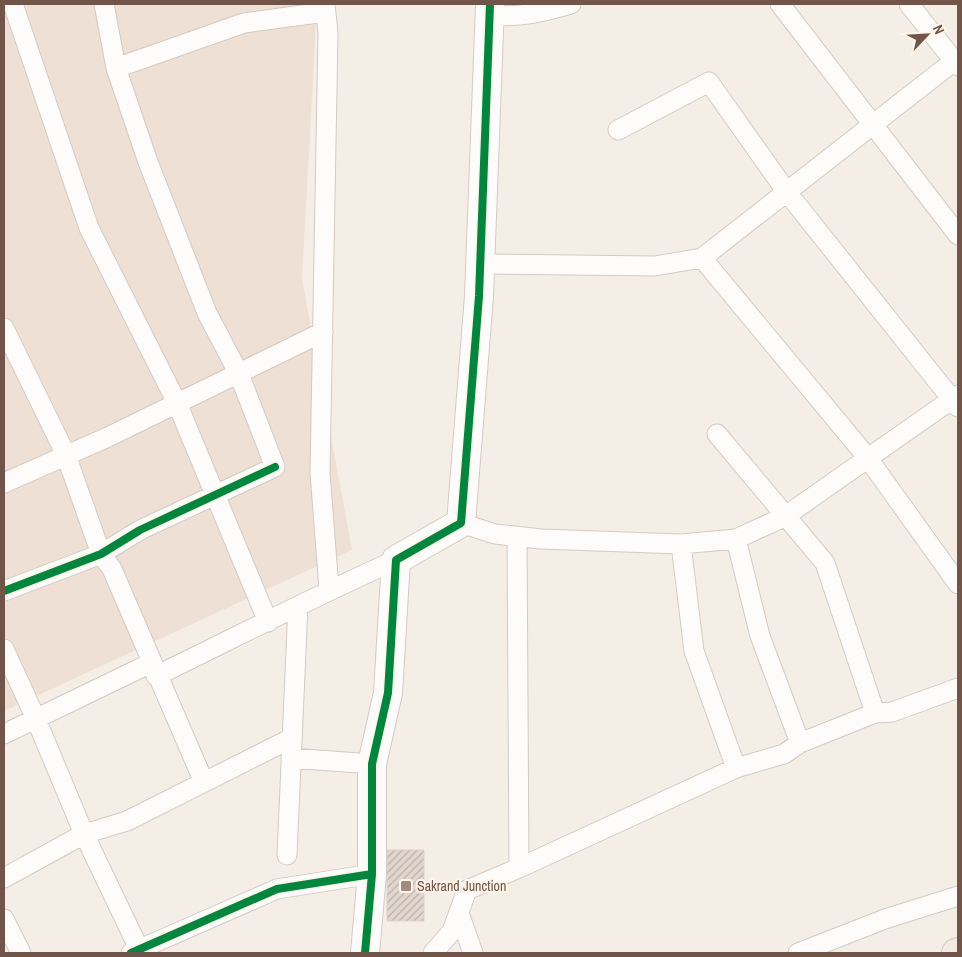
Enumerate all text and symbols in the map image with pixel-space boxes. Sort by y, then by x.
north arrow [902,10,952,60]
text: N [929,22,949,37]
place label: Sakrand Junction [417,877,506,895]
marker: Sakrand Junction [399,879,413,893]

